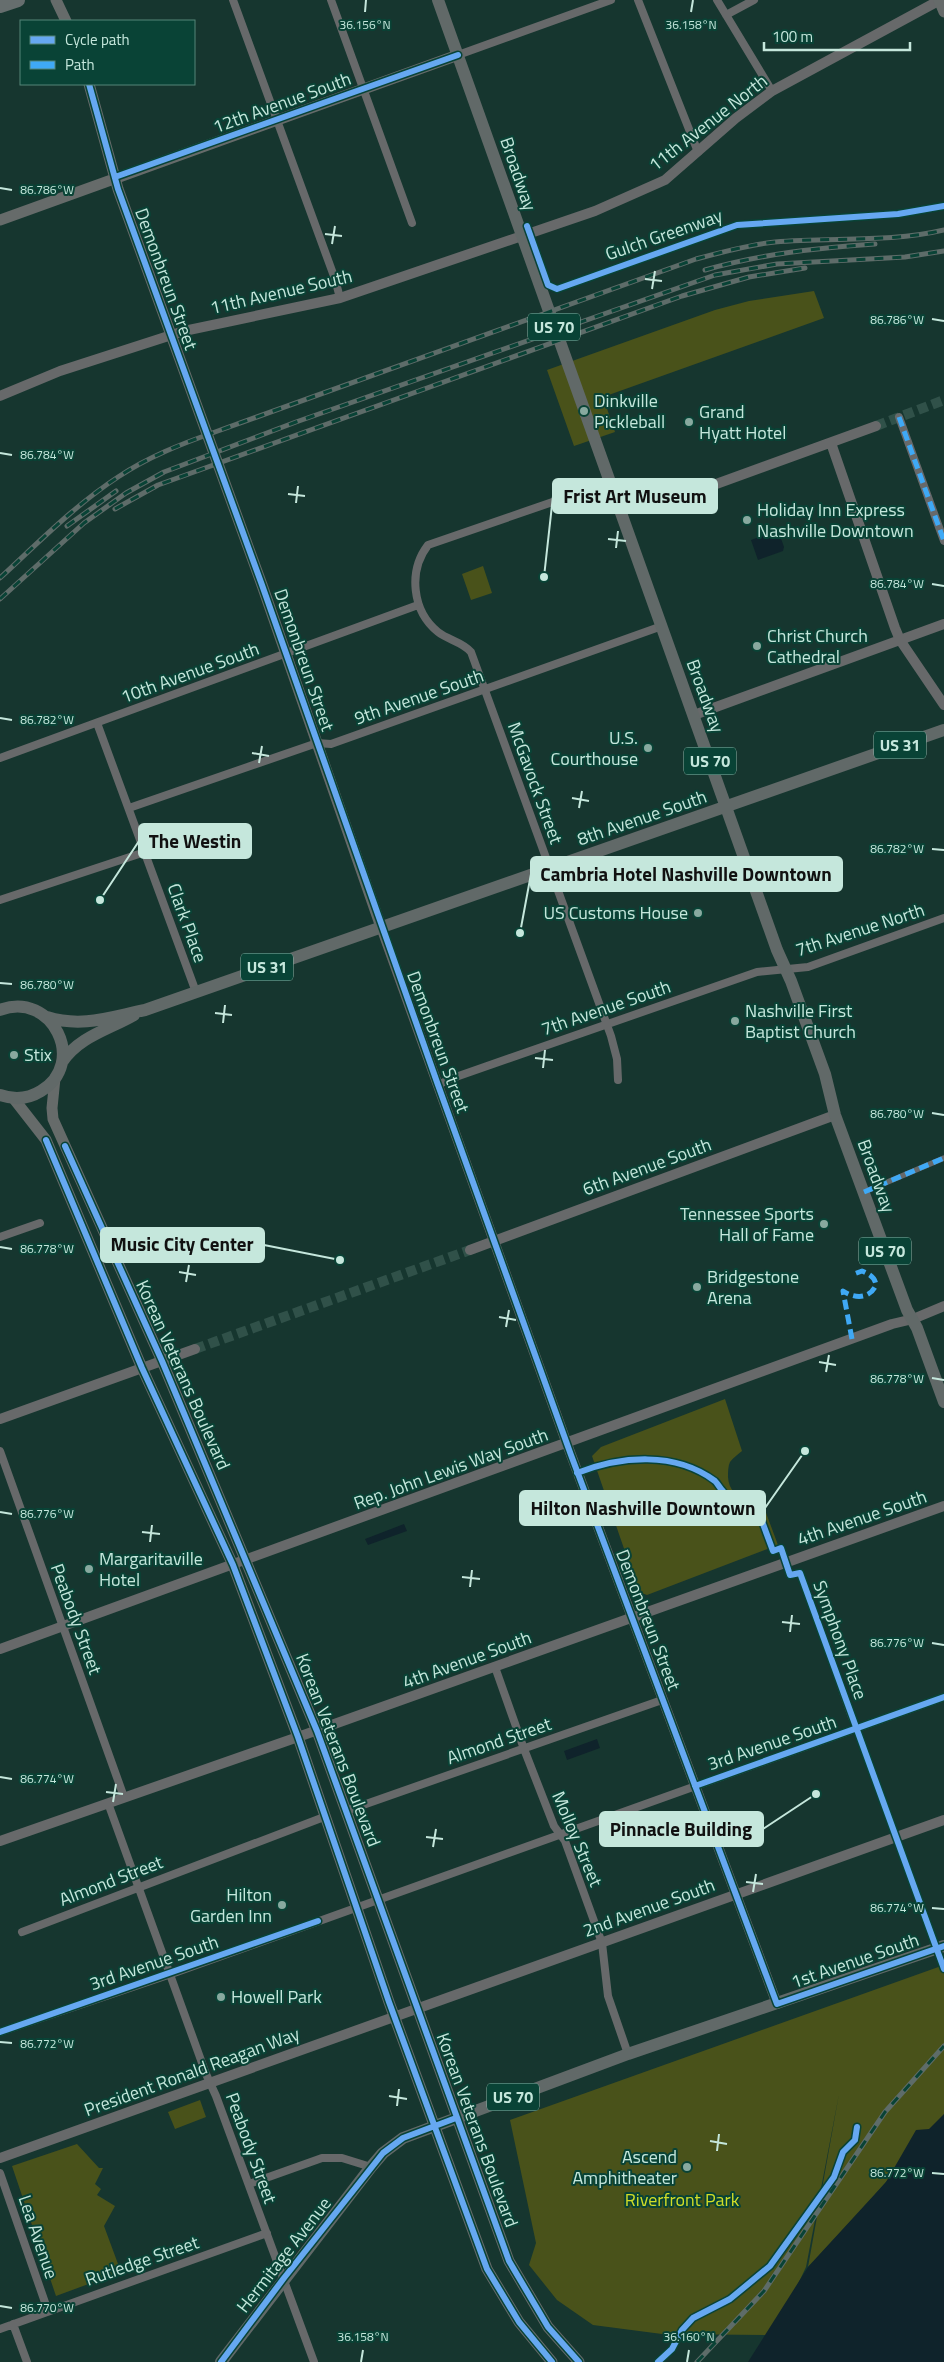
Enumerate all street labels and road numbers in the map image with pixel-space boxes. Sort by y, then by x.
street label: 12th Avenue South [209,65,355,140]
street label: 11th Avenue North [643,68,773,178]
street label: Broadway [493,133,544,215]
street label: Gulch Greenway [602,202,726,267]
street label: Demonbreun Street [128,204,205,354]
street label: 11th Avenue South [207,262,355,321]
road number: US 70 [528,314,580,341]
street label: Demonbreun Street [267,585,342,735]
street label: 10th Avenue South [117,635,263,710]
street label: Broadway [680,655,731,737]
street label: 9th Avenue South [351,662,487,731]
street label: McGavock Street [501,718,570,848]
road number: US 31 [874,732,926,758]
road number: US 70 [684,748,736,774]
street label: 8th Avenue South [574,783,710,852]
street label: Clark Place [161,879,214,966]
street label: 7th Avenue North [792,896,928,963]
road number: US 31 [241,954,293,980]
street label: Demonbreun Street [400,967,477,1117]
street label: 7th Avenue South [538,973,674,1042]
street label: 6th Avenue South [579,1131,715,1202]
street label: Broadway [851,1135,902,1217]
road number: US 70 [859,1238,911,1264]
street label: Korean Veterans Boulevard [129,1276,238,1474]
street label: Rep. John Lewis Way South [350,1421,552,1516]
street label: 4th Avenue South [794,1483,930,1552]
street label: Demonbreun Street [609,1545,688,1695]
street label: Peabody Street [44,1560,109,1679]
street label: Symphony Place [806,1577,875,1703]
street label: 4th Avenue South [399,1624,535,1695]
street label: Korean Veterans Boulevard [289,1649,388,1850]
street label: 3rd Avenue South [704,1708,840,1777]
street label: Almond Street [443,1710,555,1771]
street label: Molloy Street [545,1787,610,1891]
street label: Almond Street [55,1848,167,1913]
street label: 2nd Avenue South [579,1871,718,1944]
street label: 1st Avenue South [787,1926,922,1995]
street label: 3rd Avenue South [86,1928,222,1997]
street label: President Ronald Reagan Way [80,2020,304,2123]
street label: Korean Veterans Boulevard [430,2029,525,2231]
road number: US 70 [487,2084,539,2110]
street label: Peabody Street [219,2089,284,2208]
street label: Lea Avenue [12,2191,65,2282]
street label: Hermitage Avenue [230,2191,337,2318]
street label: Rutledge Street [81,2228,203,2293]

